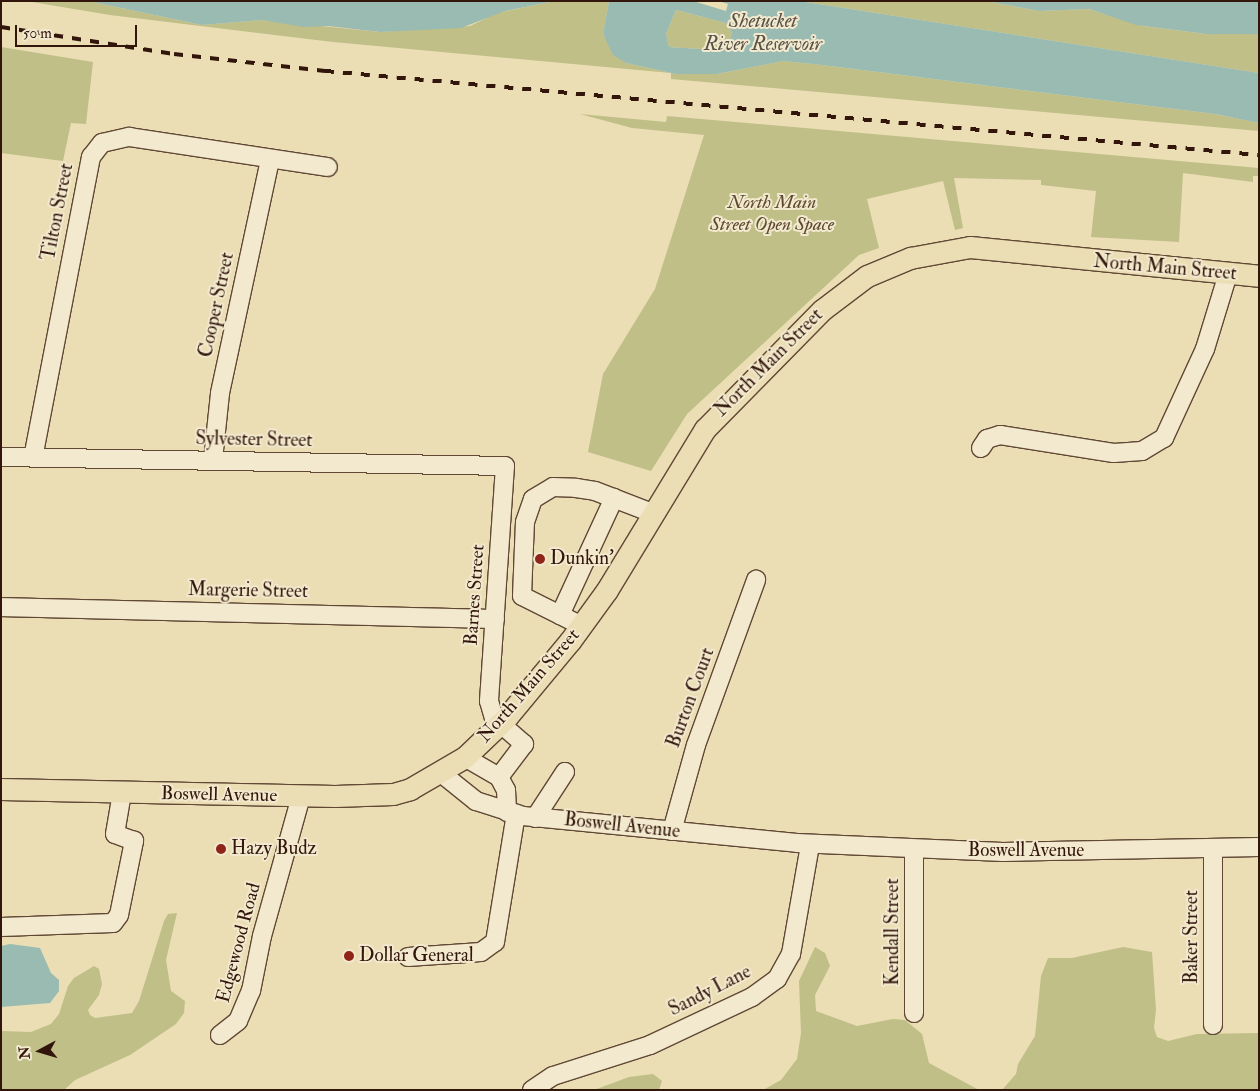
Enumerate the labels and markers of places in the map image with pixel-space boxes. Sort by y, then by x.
place label: Dunkin' [550,548,614,570]
marker: Dunkin' [534,553,546,565]
place label: Hazy Budz [231,838,317,860]
marker: Hazy Budz [215,843,227,855]
place label: Dollar General [359,945,474,967]
marker: Dollar General [343,950,355,962]

